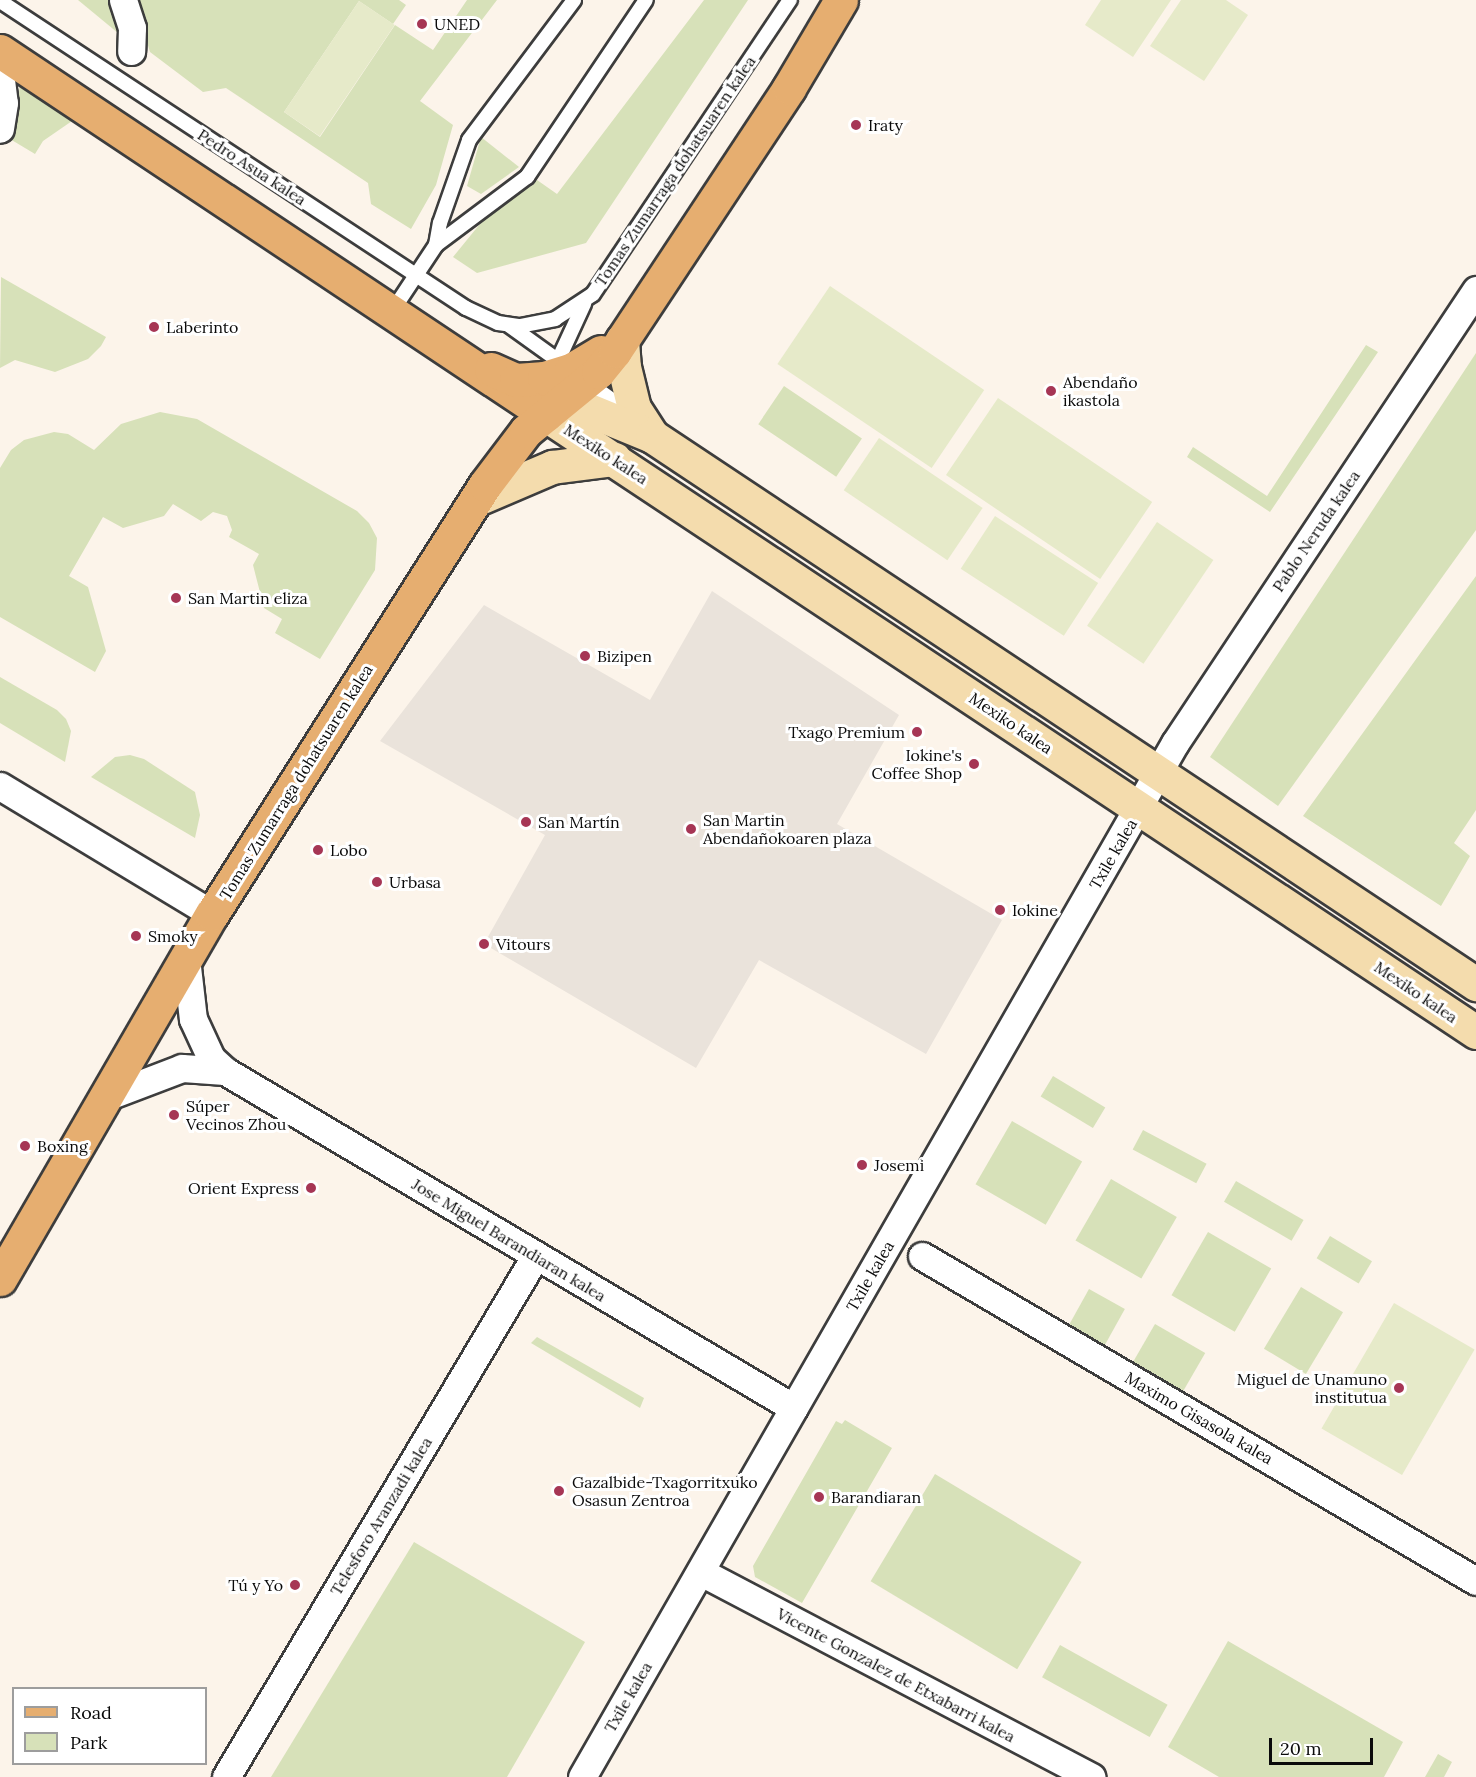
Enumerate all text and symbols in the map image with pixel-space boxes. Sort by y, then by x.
place label: UNED [434,14,480,34]
marker: UNED [415,17,429,31]
street label: Tomas Zumarraga dohatsuaren kalea [591,52,759,290]
place label: Iraty [868,115,903,135]
marker: Iraty [849,118,863,132]
street label: Pedro Asua kalea [194,125,310,209]
place label: Laberinto [166,317,238,337]
marker: Laberinto [147,320,161,334]
place label: Abendaño ikastola [1063,372,1138,410]
marker: Abendaño ikastola [1044,384,1058,398]
street label: Mexiko kalea [560,420,652,488]
street label: Pablo Neruda kalea [1268,467,1364,595]
place label: San Martin eliza [188,588,308,608]
marker: San Martin eliza [169,591,183,605]
place label: Bizipen [597,646,652,666]
marker: Bizipen [578,649,592,663]
street label: Tomas Zumarraga dohatsuaren kalea [215,661,377,903]
street label: Mexiko kalea [966,688,1056,758]
place label: Txago Premium [788,722,905,742]
marker: Txago Premium [910,725,924,739]
place label: Iokine's Coffee Shop [872,745,962,783]
marker: Iokine's Coffee Shop [967,757,981,771]
place label: San Martin Abendañokoaren plaza [703,810,872,848]
place label: San Martín [538,812,620,832]
marker: San Martín [519,815,533,829]
street label: Txile kalea [1085,815,1141,893]
marker: San Martin Abendañokoaren plaza [684,822,698,836]
place label: Lobo [330,840,367,860]
marker: Lobo [311,843,325,857]
place label: Urbasa [389,872,441,892]
marker: Urbasa [370,875,384,889]
place label: Iokine [1012,900,1058,920]
marker: Iokine [993,903,1007,917]
place label: Smoky [148,926,198,946]
marker: Smoky [129,929,143,943]
place label: Vitours [496,934,550,954]
marker: Vitours [477,937,491,951]
street label: Mexiko kalea [1371,957,1461,1027]
place label: Súper Vecinos Zhou [186,1096,286,1134]
marker: Súper Vecinos Zhou [167,1108,181,1122]
place label: Boxing [37,1136,88,1156]
marker: Boxing [18,1139,32,1153]
place label: Josemi [874,1155,924,1175]
marker: Josemi [855,1158,869,1172]
street label: Jose Miguel Barandiaran kalea [409,1174,609,1306]
place label: Orient Express [188,1178,299,1198]
marker: Orient Express [304,1181,318,1195]
street label: Txile kalea [842,1237,898,1315]
street label: Maximo Gisasola kalea [1122,1368,1276,1468]
place label: Miguel de Unamuno institutua [1237,1369,1387,1407]
marker: Miguel de Unamuno institutua [1392,1381,1406,1395]
street label: Telesforo Aranzadi kalea [326,1433,436,1599]
place label: Gazalbide-Txagorritxuko Osasun Zentroa [572,1472,758,1510]
marker: Gazalbide-Txagorritxuko Osasun Zentroa [550,1482,568,1500]
place label: Barandiaran [831,1487,921,1507]
marker: Barandiaran [812,1490,826,1504]
place label: Tú y Yo [228,1575,283,1595]
marker: Tú y Yo [288,1578,302,1592]
street label: Vicente Gonzalez de Etxabarri kalea [774,1604,1018,1746]
street label: Txile kalea [600,1658,656,1736]
legend [12,1687,207,1765]
text: Road [70,1701,112,1724]
scale bar [1272,1726,1376,1764]
text: Park [70,1731,107,1754]
text: 20 m [1280,1737,1322,1760]

